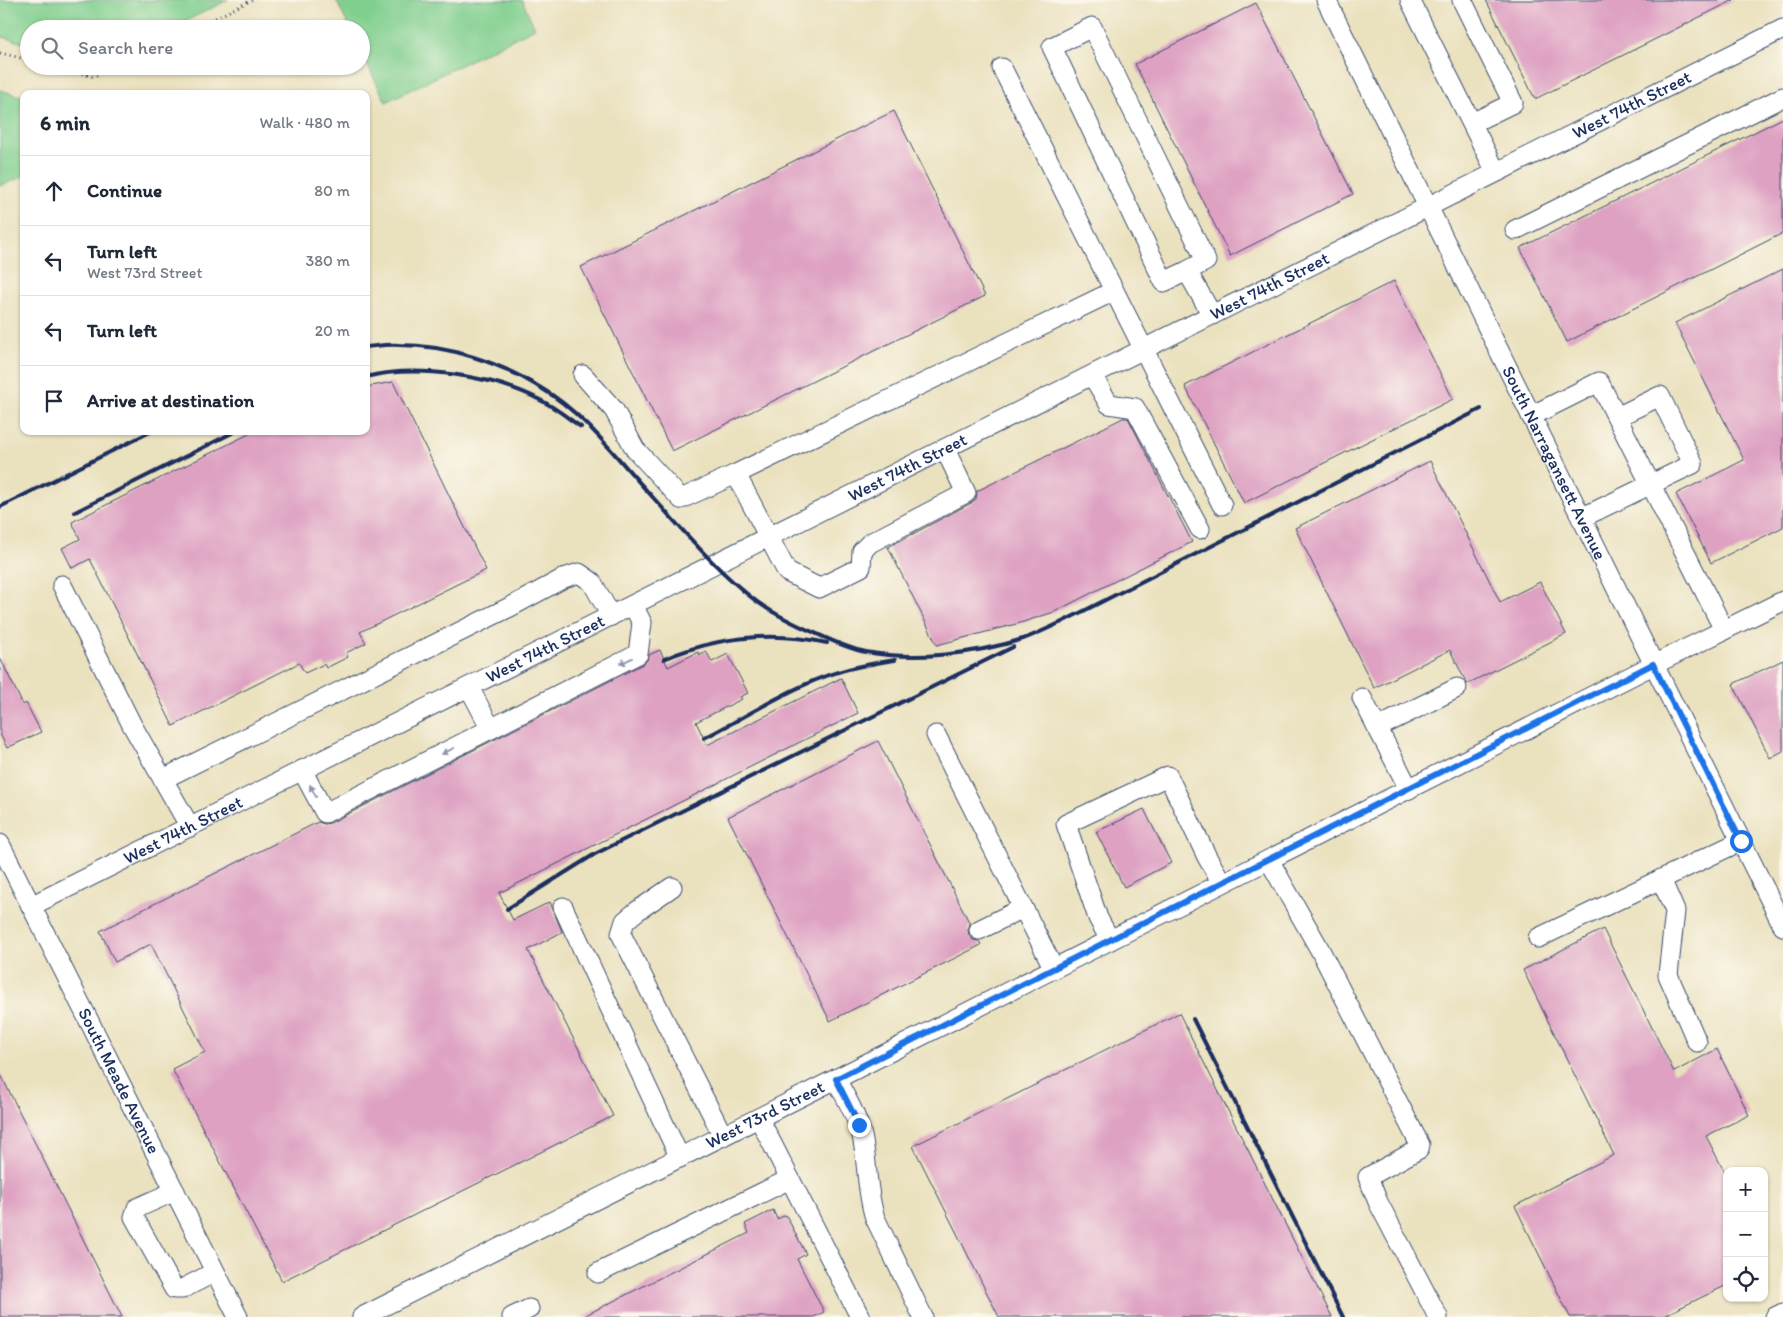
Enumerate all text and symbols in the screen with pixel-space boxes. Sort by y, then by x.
search box [20,20,370,75]
icon: search [38,34,66,62]
text: Search here [78,36,173,59]
street label: West 74th Street [1568,66,1695,144]
text: 6 min [40,110,90,135]
text: Walk · 480 m [260,113,350,132]
icon: ahead [40,177,68,205]
text: Continue [87,179,162,202]
text: 80 m [314,181,350,200]
text: Turn left [87,240,157,263]
icon: left [40,247,68,275]
street label: West 74th Street [1206,247,1333,325]
text: 380 m [306,251,350,270]
text: West 73rd Street [87,263,203,282]
icon: left [40,317,68,345]
text: Turn left [87,319,157,342]
text: 20 m [315,321,350,340]
street label: South Narragansett Avenue [1497,362,1611,563]
icon: arrive [40,387,68,415]
text: Arrive at destination [87,389,254,412]
street label: West 74th Street [844,428,971,506]
street label: West 74th Street [482,609,609,688]
one-way arrow [618,657,633,665]
one-way arrow [440,747,455,755]
one-way arrow [309,784,317,798]
street label: West 74th Street [120,791,246,869]
route start [1730,830,1753,853]
street label: South Meade Avenue [73,1004,165,1157]
street label: West 73rd Street [702,1076,828,1154]
route end [848,1114,871,1137]
map controls [1723,1167,1768,1302]
button: + [1723,1167,1768,1212]
button: − [1723,1212,1768,1257]
button: locate [1723,1257,1768,1302]

